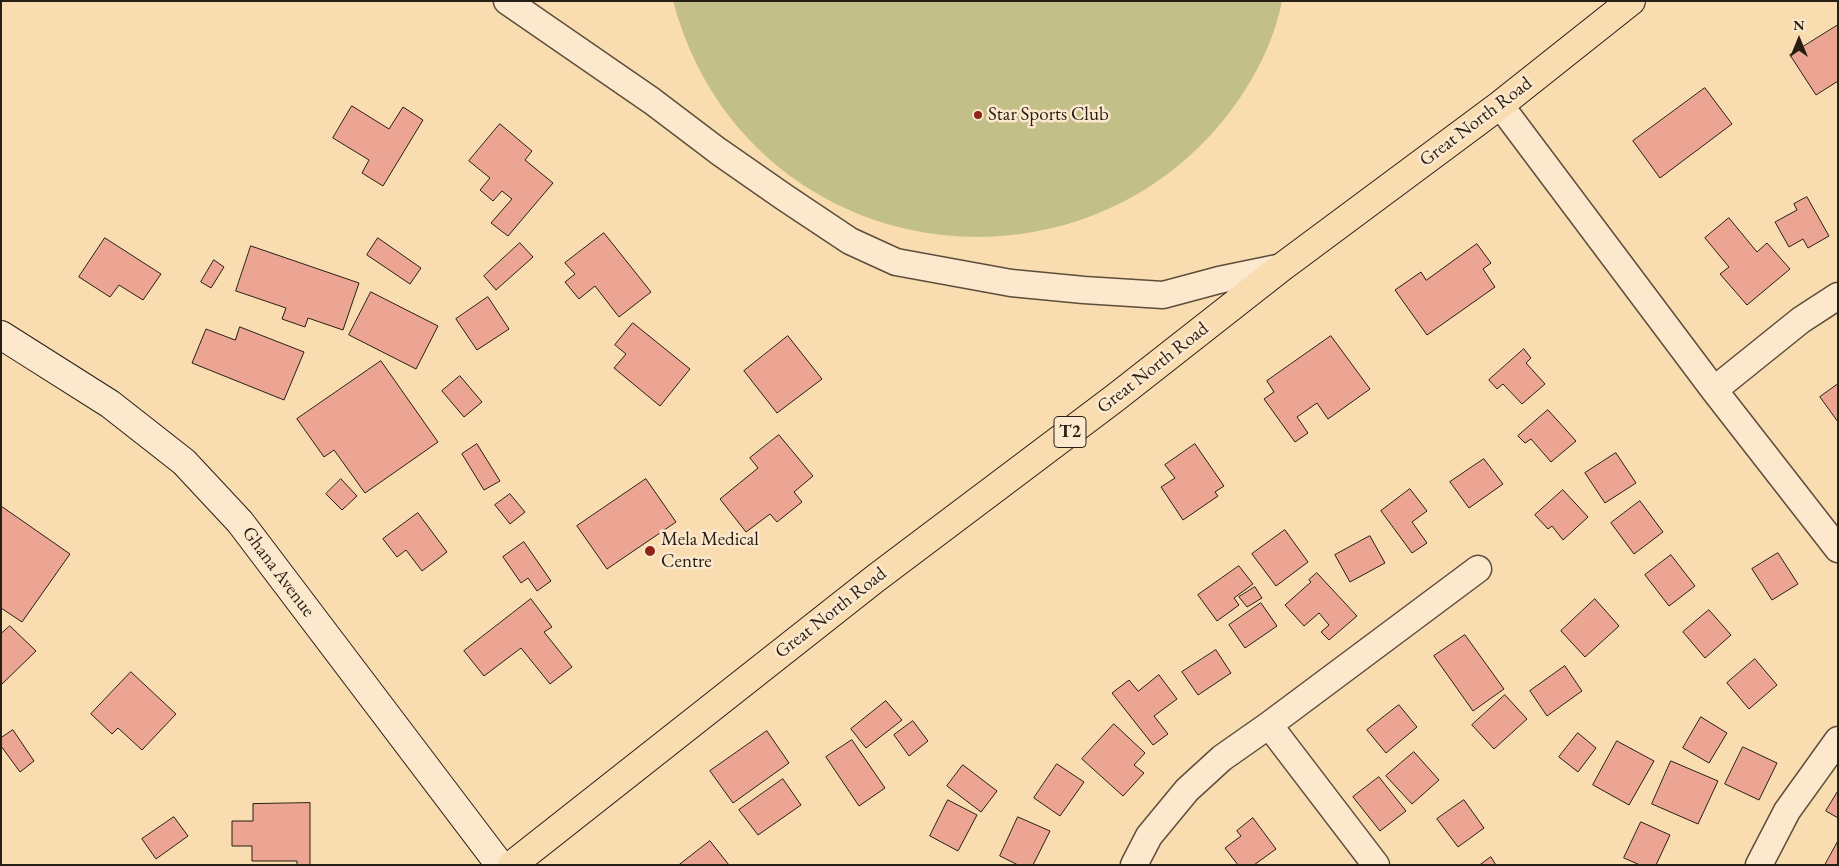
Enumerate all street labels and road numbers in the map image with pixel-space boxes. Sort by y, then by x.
street label: Great North Road [1415,72,1537,172]
street label: Great North Road [1093,317,1213,419]
road number: T2 [1054,417,1086,448]
street label: Ghana Avenue [237,522,319,622]
street label: Great North Road [771,562,891,664]

